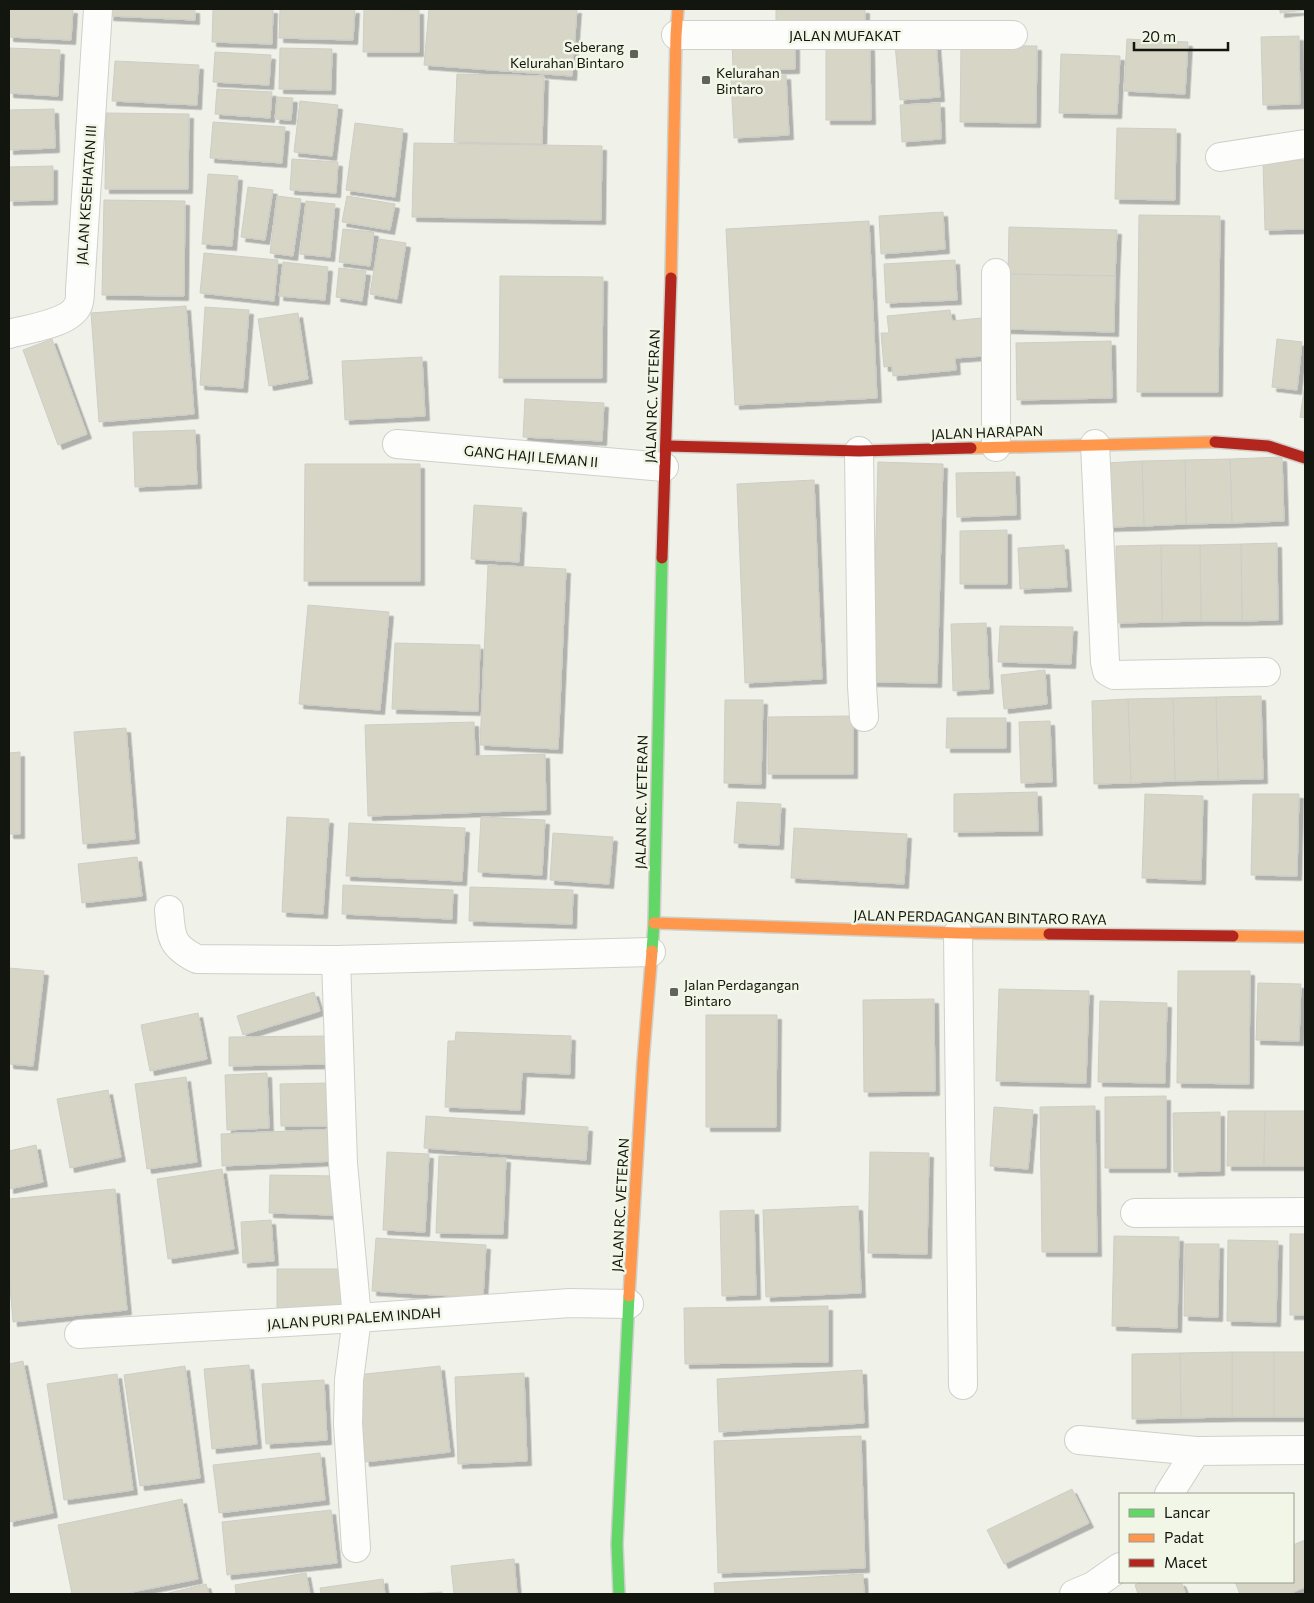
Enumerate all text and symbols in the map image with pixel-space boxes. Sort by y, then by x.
scale bar [1134,20,1228,52]
street label: JALAN MUFAKAT [789,27,901,44]
text: 20 m [1142,27,1176,45]
place label: Seberang Kelurahan Bintaro [510,38,624,71]
marker: Seberang Kelurahan Bintaro [628,48,640,60]
place label: Kelurahan Bintaro [716,64,780,97]
marker: Kelurahan Bintaro [700,74,712,86]
street label: JALAN KESEHATAN III [73,124,99,266]
street label: JALAN RC. VETERAN [641,329,663,463]
street label: JALAN HARAPAN [931,422,1043,442]
street label: GANG HAJI LEMAN II [463,442,599,470]
street label: JALAN RC. VETERAN [631,735,651,869]
street label: JALAN PERDAGANGAN BINTARO RAYA [853,906,1107,928]
place label: Jalan Perdagangan Bintaro [684,976,799,1009]
marker: Jalan Perdagangan Bintaro [668,986,680,998]
street label: JALAN RC. VETERAN [608,1138,632,1272]
street label: JALAN PURI PALEM INDAH [266,1303,442,1333]
legend [1119,1493,1294,1583]
text: Lancar [1164,1503,1210,1521]
text: Padat [1164,1528,1204,1546]
text: Macet [1164,1553,1207,1571]

